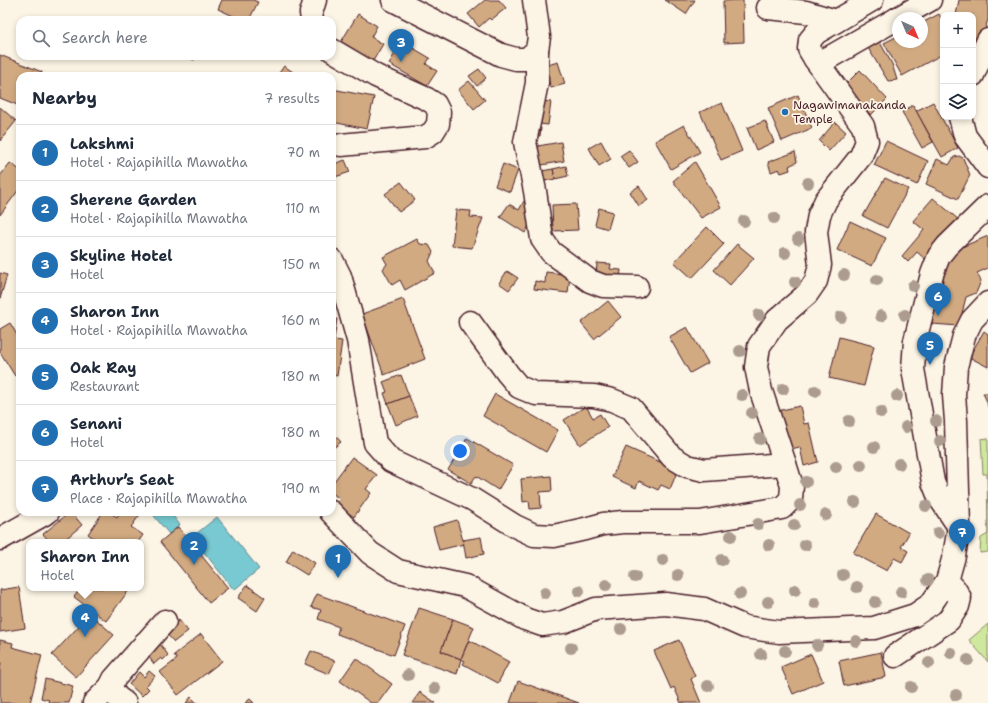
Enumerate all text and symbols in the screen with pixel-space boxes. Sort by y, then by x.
north arrow [892,12,928,48]
map controls [940,12,976,120]
button: + [940,12,976,48]
search box [16,16,336,60]
icon: search [30,27,52,49]
text: Search here [62,28,148,48]
pin: 3 [388,29,414,62]
button: − [940,48,976,84]
button: layers [940,84,976,120]
text: Nearby [32,87,97,109]
text: 7 results [264,90,320,107]
place label: Nagawimanakanda Temple [793,97,907,127]
marker: Nagawimanakanda Temple [780,107,790,117]
text: Lakshmi [70,134,134,154]
text: 1 [42,144,48,161]
text: 70 m [286,144,320,161]
text: Hotel · Rajapihilla Mawatha [70,154,248,171]
text: Sherene Garden [70,190,197,210]
text: 2 [40,200,50,217]
text: 110 m [285,200,320,217]
text: Hotel · Rajapihilla Mawatha [70,210,248,227]
text: Skyline Hotel [70,246,173,266]
text: 3 [40,256,50,273]
text: 150 m [282,256,320,273]
text: Hotel [70,266,104,283]
pin: 6 [925,283,951,316]
text: Sharon Inn [70,302,159,322]
text: 4 [40,312,50,329]
text: 160 m [282,312,320,329]
text: Hotel · Rajapihilla Mawatha [70,322,248,339]
pin: 5 [917,332,943,365]
text: Oak Ray [70,358,136,378]
text: 5 [41,368,49,385]
text: 180 m [281,368,320,385]
text: Restaurant [70,378,140,395]
text: Senani [70,414,122,434]
text: 6 [40,424,50,441]
text: 180 m [281,424,320,441]
text: Hotel [70,434,104,451]
your location [450,441,470,461]
text: Arthur’s Seat [70,470,174,490]
text: 7 [40,480,50,497]
text: 190 m [281,480,320,497]
text: Place · Rajapihilla Mawatha [70,490,247,507]
pin: 7 [949,519,975,552]
pin: 2 [181,532,207,565]
popup [26,539,144,591]
pin: 1 [325,545,351,578]
text: Sharon Inn [40,547,130,567]
text: Hotel [40,567,74,584]
pin: 4 [72,604,98,637]

